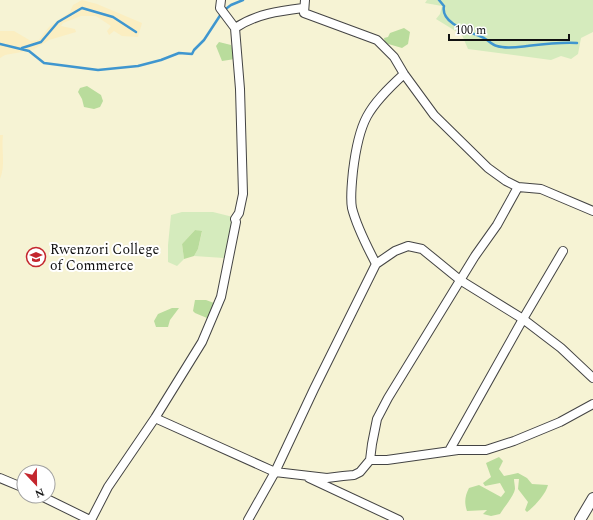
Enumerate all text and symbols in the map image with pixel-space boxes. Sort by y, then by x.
scale bar [449,16,569,42]
text: 100 m [455,21,486,40]
place label: Rwenzori College of Commerce [50,239,159,276]
school or university icon: Rwenzori College of Commerce [25,246,47,268]
north arrow [16,464,56,504]
text: N [32,483,47,502]

